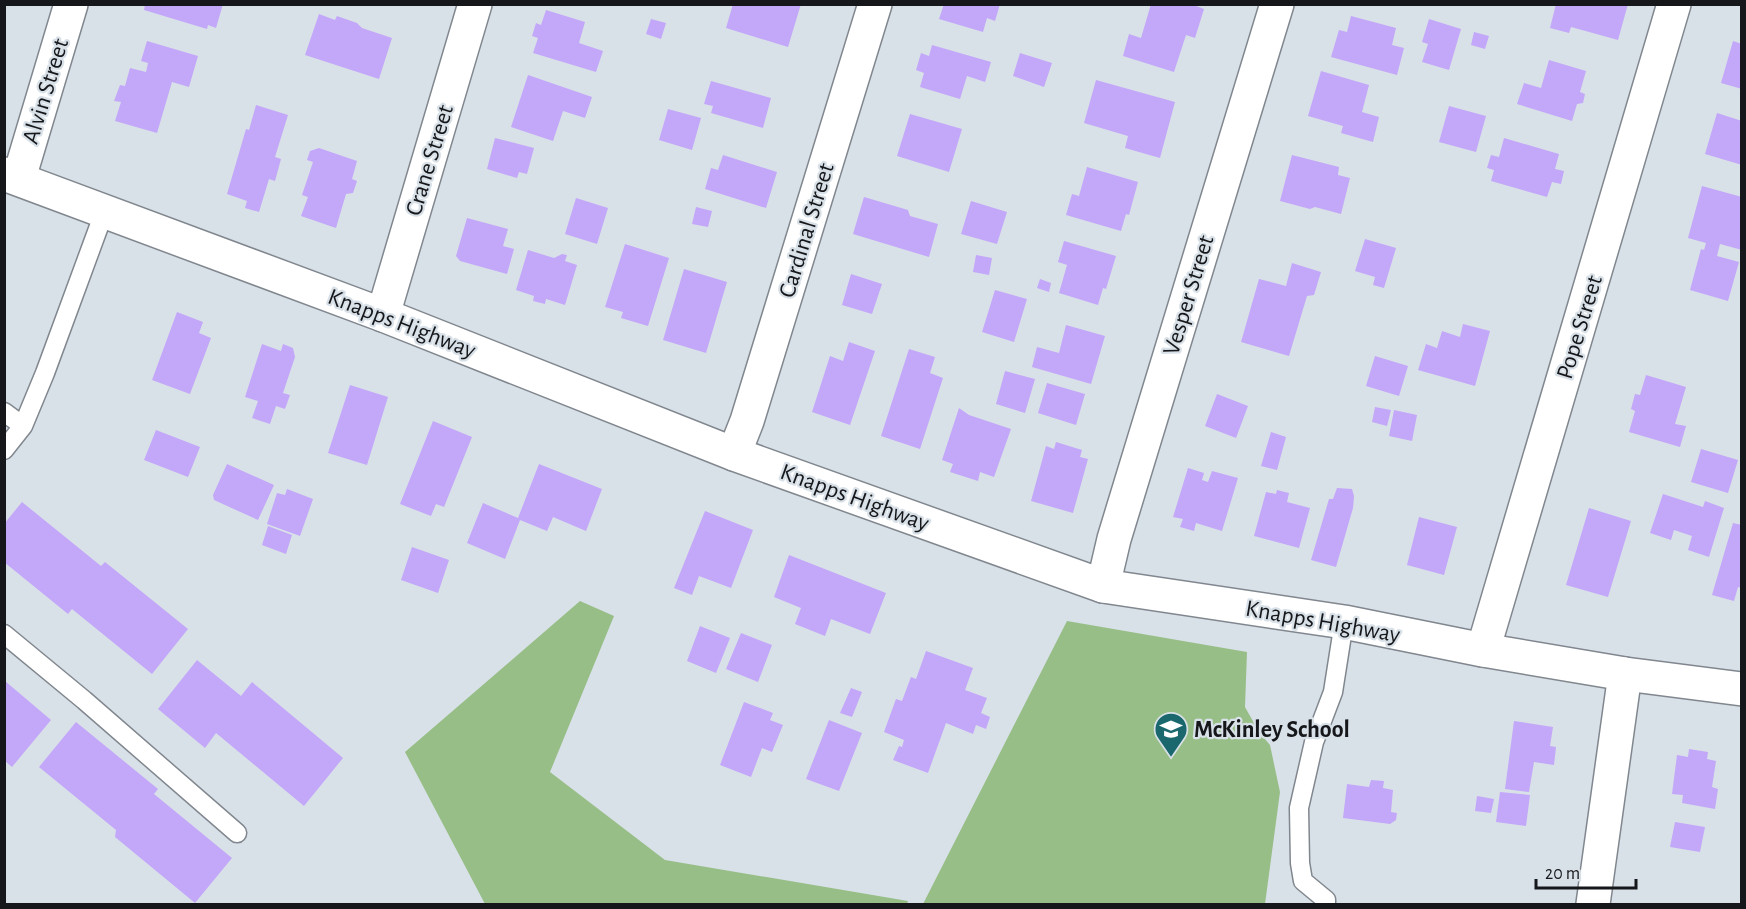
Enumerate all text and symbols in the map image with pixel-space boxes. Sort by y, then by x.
street label: Alvin Street [19,36,73,147]
street label: Crane Street [402,102,458,218]
street label: Cardinal Street [775,160,839,300]
street label: Vesper Street [1159,232,1219,358]
street label: Pope Street [1553,272,1607,382]
street label: Knapps Highway [324,285,479,363]
street label: Knapps Highway [777,460,932,536]
street label: Knapps Highway [1244,597,1402,647]
school or university icon: McKinley School [1153,711,1189,758]
place label: McKinley School [1194,718,1350,742]
scale bar [1536,852,1636,890]
text: 20 m [1545,865,1580,883]

